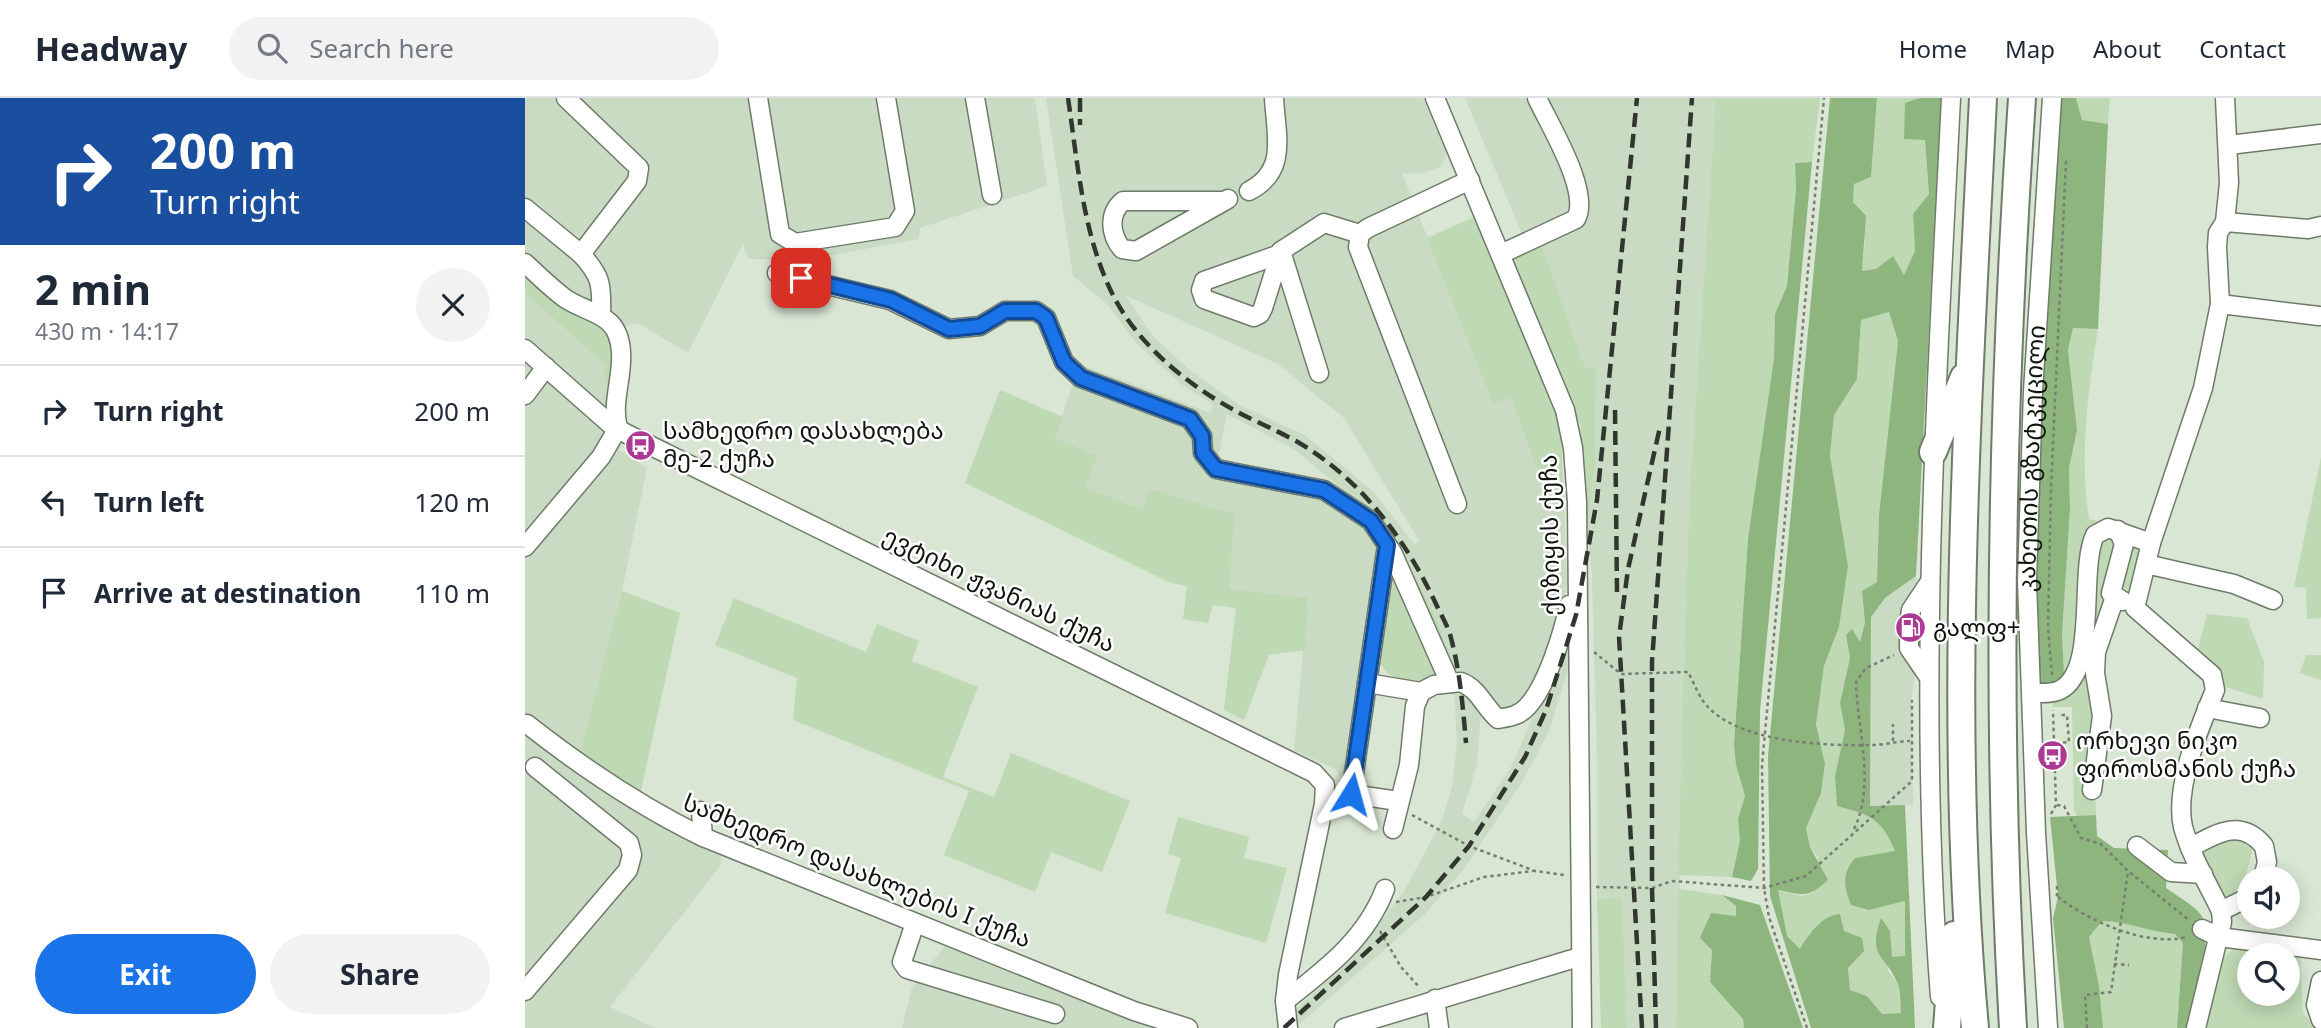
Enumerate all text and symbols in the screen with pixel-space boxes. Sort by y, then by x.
search box [229,17,719,80]
text: Headway [35,26,187,71]
icon: search [253,29,291,67]
text: Search here [309,30,454,66]
text: Home [1899,32,1967,65]
text: Map [2005,32,2055,65]
text: About [2093,32,2161,65]
text: Contact [2199,32,2286,65]
text: 200 m [150,117,296,183]
icon: right [35,126,126,217]
text: Turn right [150,180,300,223]
pin [771,248,831,308]
icon: arrive [782,259,820,297]
text: 2 min [35,260,151,317]
button: close [416,268,490,342]
text: 430 m · 14:17 [35,315,179,347]
street label: კახეთის გზატკეცილი [2009,324,2052,593]
icon: right [35,392,73,430]
text: Turn right [94,393,224,429]
text: 200 m [414,393,490,429]
place label: სამხედრო დასახლება მე-2 ქუჩა [663,413,944,474]
bus stop icon: სამხედრო დასახლება მე-2 ქუჩა [623,428,657,462]
street label: ქიზიყის ქუჩა [1531,454,1566,616]
icon: left [35,483,73,521]
text: Turn left [94,484,204,520]
text: 120 m [414,484,490,520]
street label: ევტიხი ჟვანიას ქუჩა [878,518,1121,659]
icon: arrive [35,574,73,612]
text: Arrive at destination [94,575,362,611]
text: 110 m [414,575,490,611]
place label: გალფ+ [1933,610,2020,643]
fuel station icon: გალფ+ [1893,611,1927,645]
place label: ორხევი ნიკო ფიროსმანის ქუჩა [2076,723,2296,784]
bus stop icon: ორხევი ნიკო ფიროსმანის ქუჩა [2036,738,2070,772]
position arrow [1314,757,1388,831]
street label: სამხედრო დასახლების I ქუჩა [679,785,1036,955]
map controls [2237,866,2300,1006]
button: sound [2237,866,2300,929]
button: Exit [35,934,256,1014]
button: Share [270,934,490,1014]
button: search [2237,943,2300,1006]

